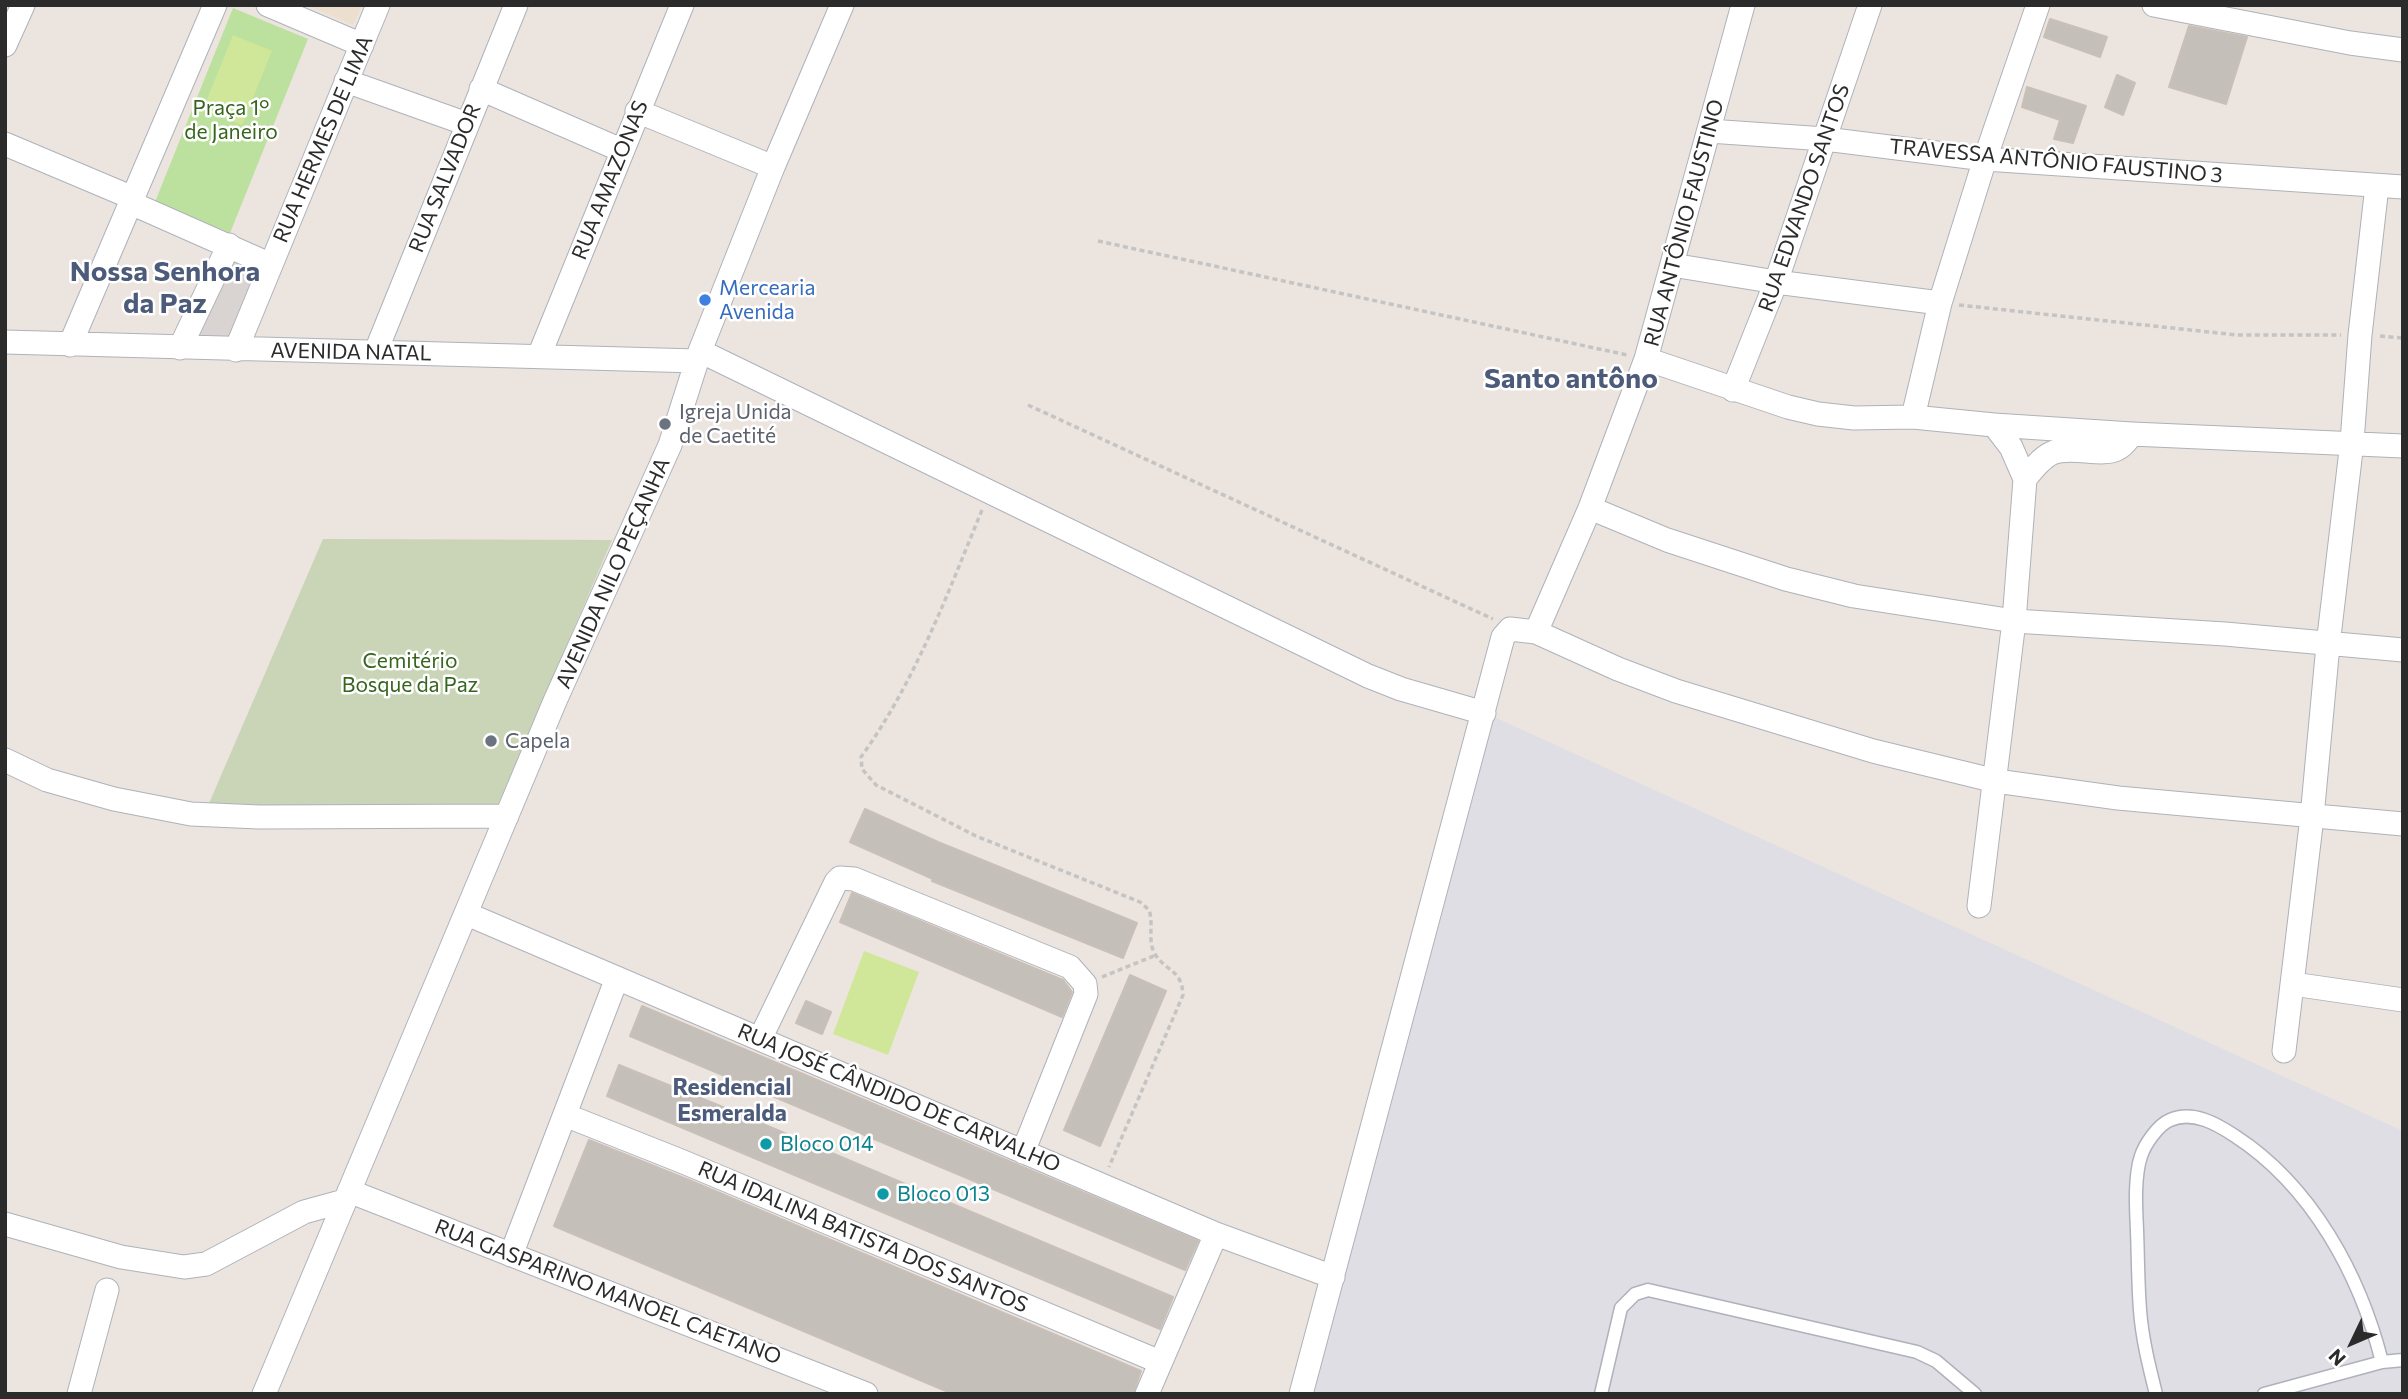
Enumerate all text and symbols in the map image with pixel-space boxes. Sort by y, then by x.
street label: RUA HERMES DE LIMA [268,32,378,246]
street label: RUA EDVANDO SANTOS [1753,81,1855,315]
park label: Praça 1° de Janeiro [184,95,278,145]
street label: RUA AMAZONAS [567,97,653,263]
street label: RUA ANTÔNIO FAUSTINO [1639,97,1729,349]
street label: RUA SALVADOR [404,100,486,256]
street label: TRAVESSA ANTÔNIO FAUSTINO 3 [1888,134,2224,188]
district label: Nossa Senhora da Paz [70,255,260,321]
place label: Mercearia Avenida [719,275,815,325]
marker: Mercearia Avenida [697,292,713,308]
street label: AVENIDA NATAL [270,338,432,366]
district label: Santo antôno [1484,362,1658,396]
place label: Igreja Unida de Caetité [679,399,792,449]
marker: Igreja Unida de Caetité [657,416,673,432]
street label: AVENIDA NILO PEÇANHA [551,454,675,692]
park label: Cemitério Bosque da Paz [342,648,478,698]
place label: Capela [505,728,570,754]
marker: Capela [483,733,499,749]
street label: RUA JOSÉ CÂNDIDO DE CARVALHO [734,1018,1064,1178]
district label: Residencial Esmeralda [672,1073,792,1127]
place label: Bloco 014 [780,1131,874,1157]
marker: Bloco 014 [758,1136,774,1152]
street label: RUA IDALINA BATISTA DOS SANTOS [694,1156,1032,1318]
place label: Bloco 013 [897,1181,990,1207]
marker: Bloco 013 [875,1186,891,1202]
street label: RUA GASPARINO MANOEL CAETANO [431,1214,785,1370]
north arrow [2317,1308,2387,1378]
text: N [2323,1345,2350,1371]

